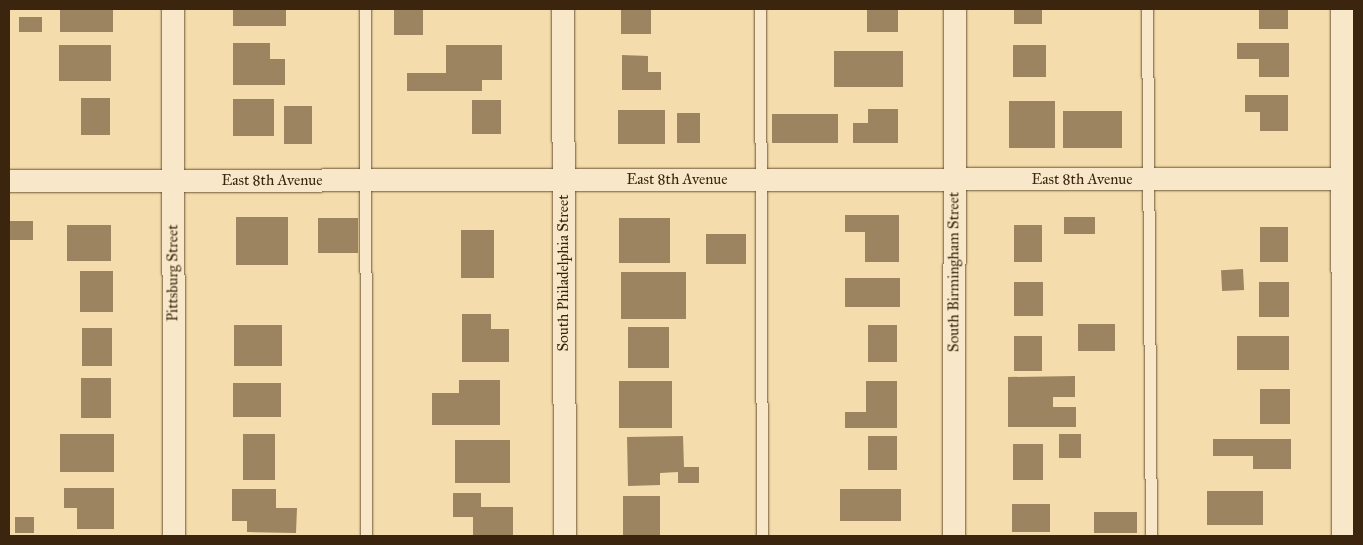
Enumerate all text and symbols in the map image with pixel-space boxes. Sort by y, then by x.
street label: East 8th Avenue [627,171,727,189]
street label: East 8th Avenue [1032,171,1132,189]
street label: East 8th Avenue [222,172,322,190]
street label: South Birmingham Street [945,192,963,352]
street label: South Philadelphia Street [555,194,573,352]
street label: Pittsburg Street [164,224,182,322]

